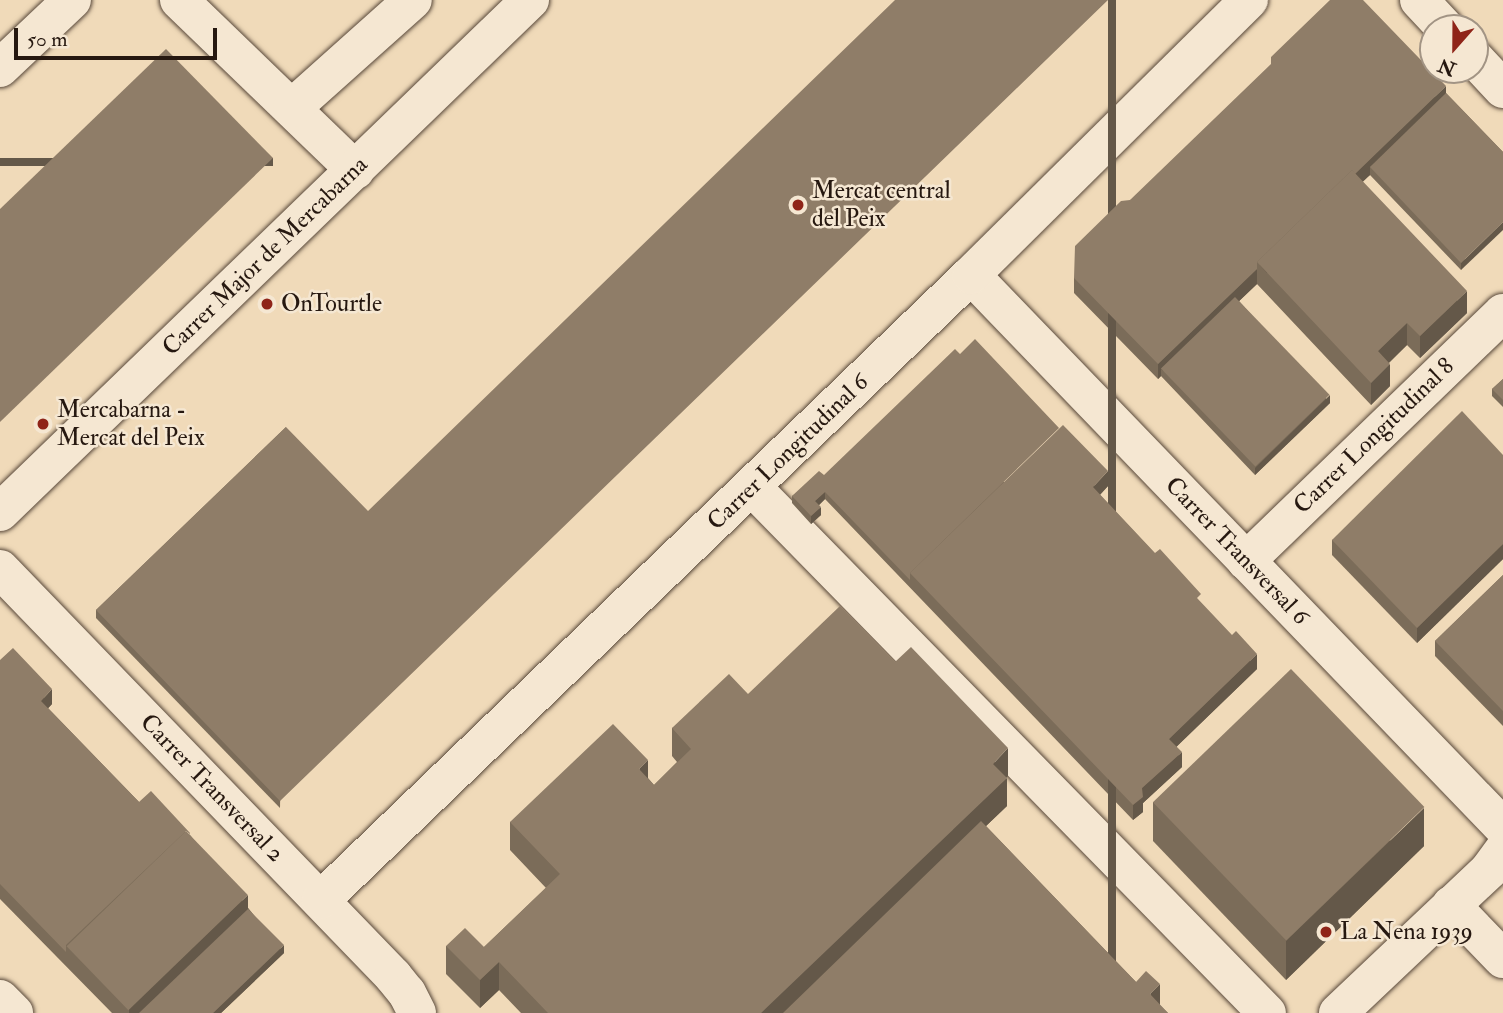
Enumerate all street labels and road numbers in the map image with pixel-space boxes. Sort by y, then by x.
street label: Carrer Major de Mercabarna [156,150,374,362]
street label: Carrer Longitudinal 8 [1288,352,1460,520]
street label: Carrer Longitudinal 6 [702,368,874,536]
street label: Carrer Transversal 6 [1159,471,1315,631]
street label: Carrer Transversal 2 [134,708,290,868]

